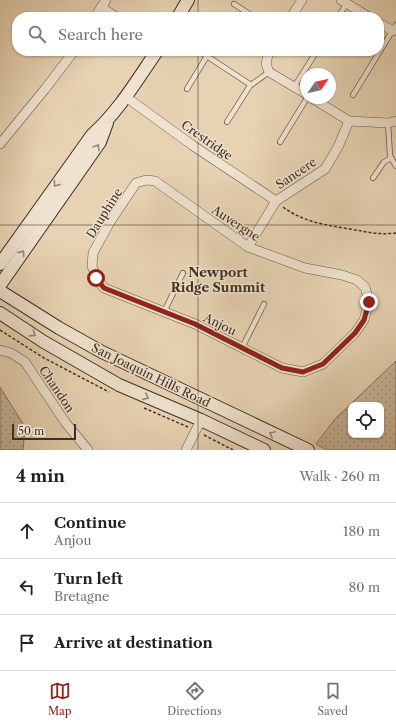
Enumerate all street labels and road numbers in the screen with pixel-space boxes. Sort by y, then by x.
street label: Crestridge [178,117,236,163]
street label: Sancere [273,154,319,192]
street label: Dauphine [83,185,125,241]
street label: Auvergne [208,201,263,244]
street label: Anjou [200,309,239,339]
street label: San Joaquin Hills Road [89,340,213,411]
street label: Chandon [36,363,78,415]

